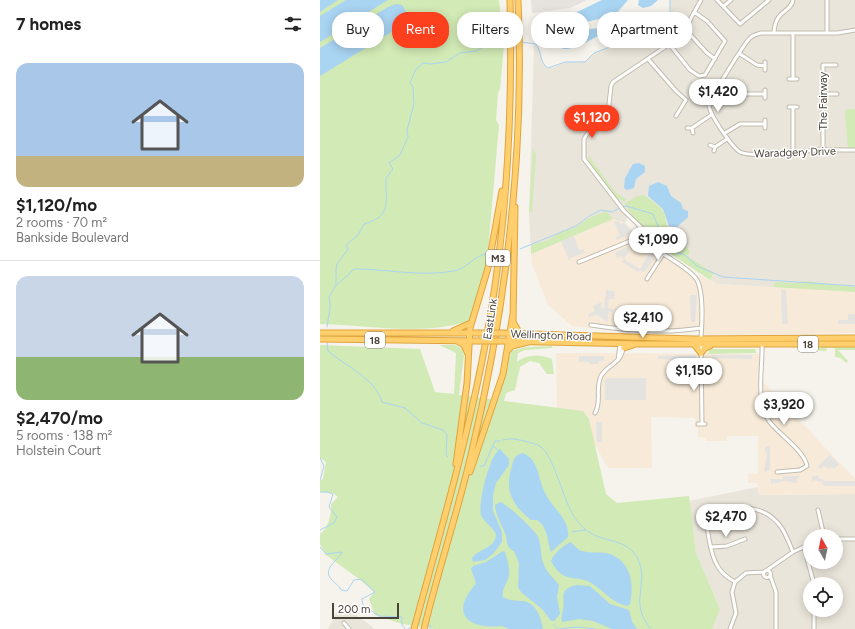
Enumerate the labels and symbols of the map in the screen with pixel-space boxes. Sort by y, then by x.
street label: The Fairway [817,72,830,130]
pin: $1,420 [685,79,751,113]
pin: $1,120 [559,105,625,139]
street label: Waradgery Drive [754,145,836,160]
pin: $1,090 [625,227,691,261]
road number: M3 [486,250,510,266]
street label: EastLink [481,297,500,340]
pin: $2,410 [610,305,676,339]
street label: Wellington Road [510,328,592,343]
road number: 18 [365,332,385,348]
road number: 18 [798,336,818,352]
pin: $1,150 [661,358,727,392]
pin: $3,920 [751,392,817,426]
pin: $2,470 [693,504,759,538]
north arrow [803,529,843,569]
scale bar [332,601,399,620]

